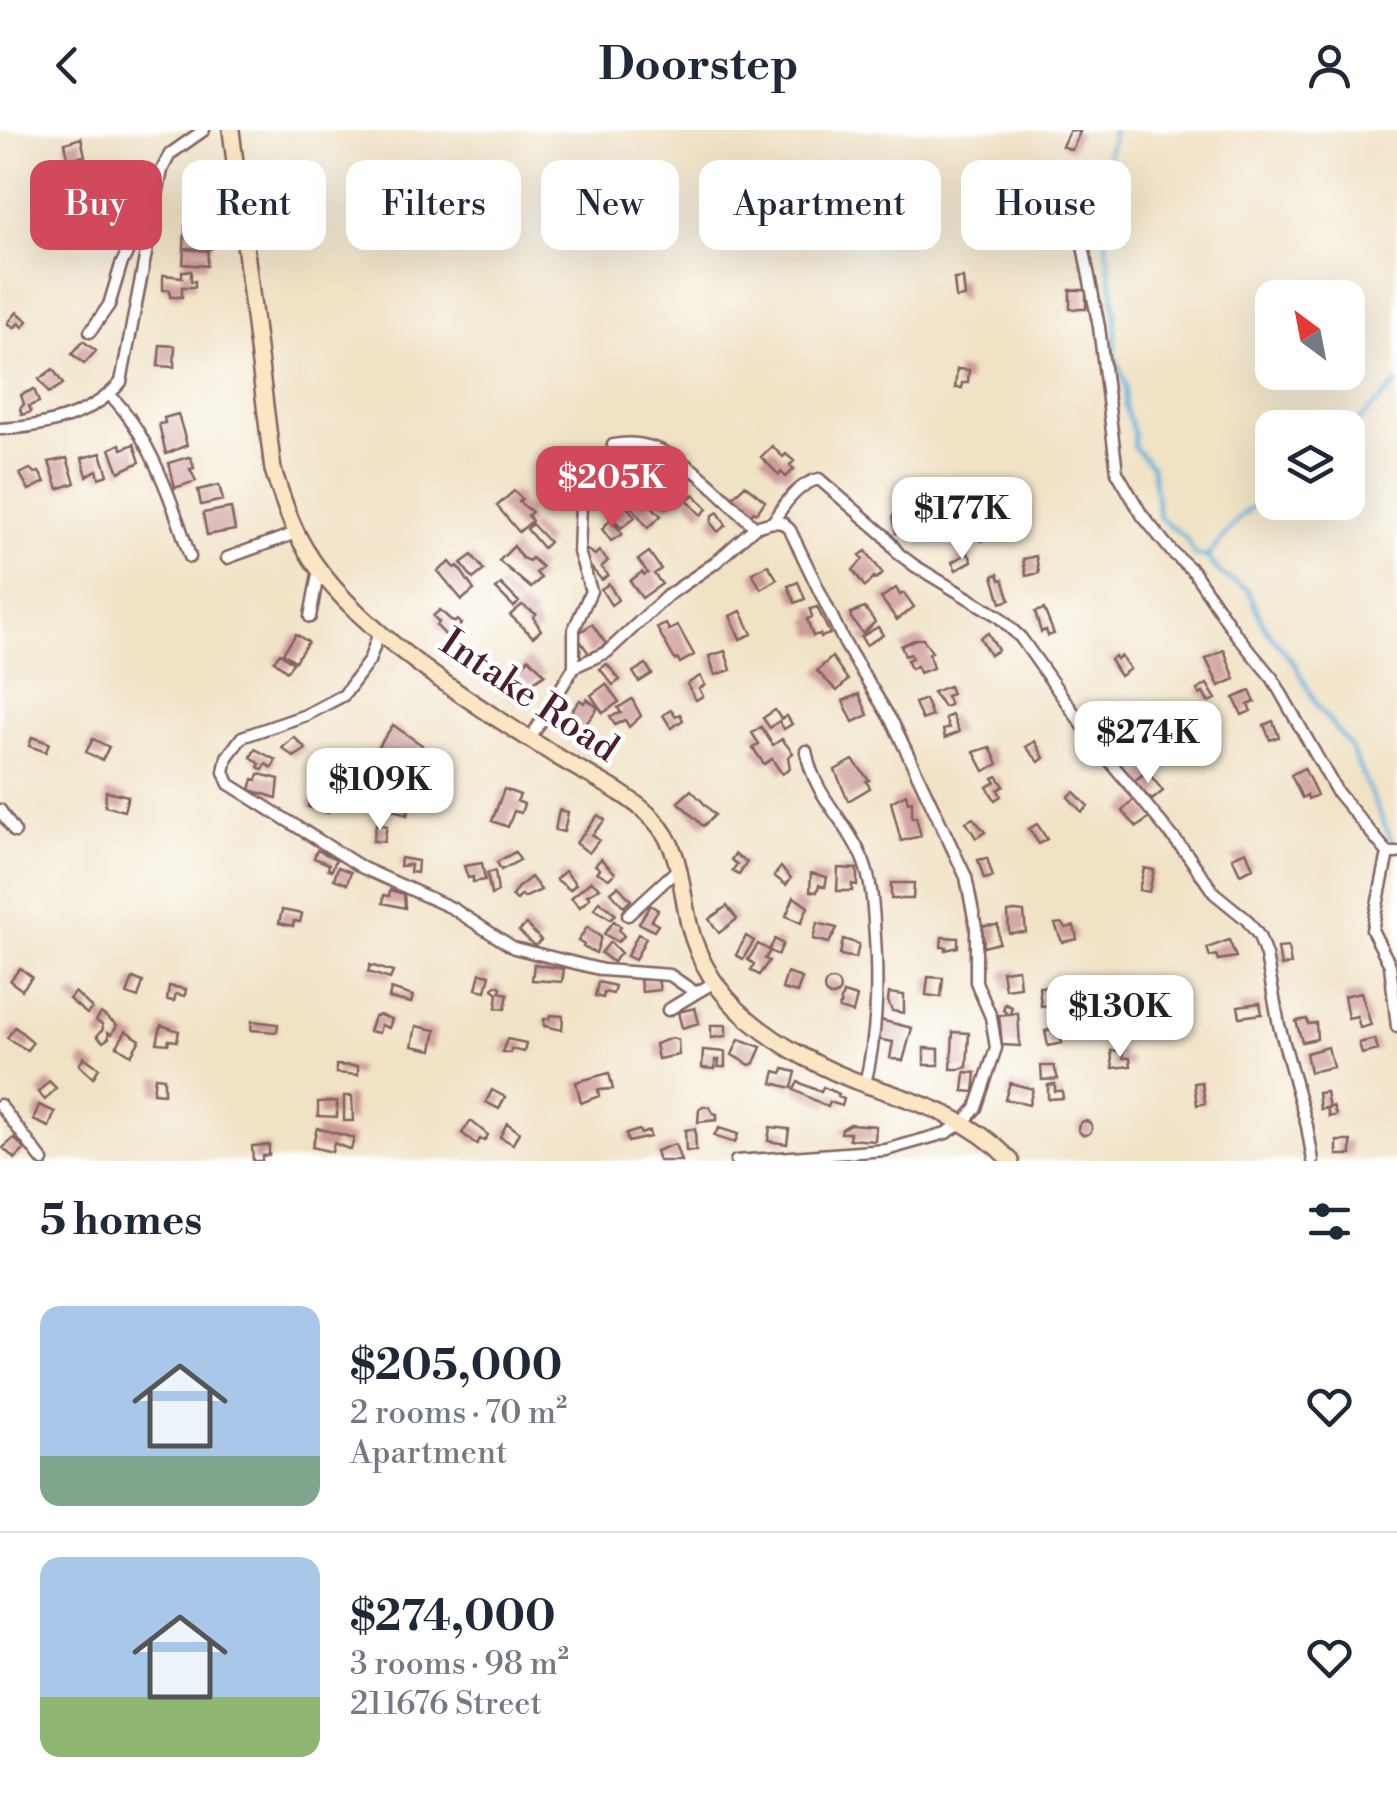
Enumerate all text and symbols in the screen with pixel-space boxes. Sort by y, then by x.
text: Doorstep [598,37,799,94]
icon: back [40,38,95,93]
icon: person [1302,38,1357,93]
chip: Buy [30,160,162,250]
chip: Rent [182,160,326,250]
chip: Filters [346,160,521,250]
chip: New [541,160,679,250]
chip: Apartment [699,160,941,250]
chip: House [961,160,1131,250]
north arrow [1255,280,1365,390]
map controls [1255,280,1365,520]
button: layers [1255,410,1365,520]
pin: $205K [542,446,682,531]
text: $205K [558,458,666,498]
pin: $177K [892,477,1032,562]
text: $177K [914,489,1010,529]
street label: Intake Road [431,619,627,773]
pin: $274K [1078,701,1218,786]
text: $274K [1097,713,1199,753]
pin: $109K [310,748,450,833]
text: $109K [329,760,431,800]
pin: $130K [1050,975,1190,1060]
text: $130K [1069,987,1171,1027]
icon: filters [1302,1194,1357,1249]
text: 5 homes [40,1195,202,1248]
text: $205,000 [350,1340,562,1393]
icon: home [120,1346,240,1466]
icon: heart [1302,1379,1357,1434]
text: 2 rooms · 70 m² [350,1393,567,1433]
text: Apartment [350,1433,507,1473]
text: $274,000 [350,1591,556,1644]
icon: home [120,1597,240,1717]
icon: heart [1302,1630,1357,1685]
text: 3 rooms · 98 m² [350,1644,569,1684]
text: 211676 Street [350,1684,542,1724]

